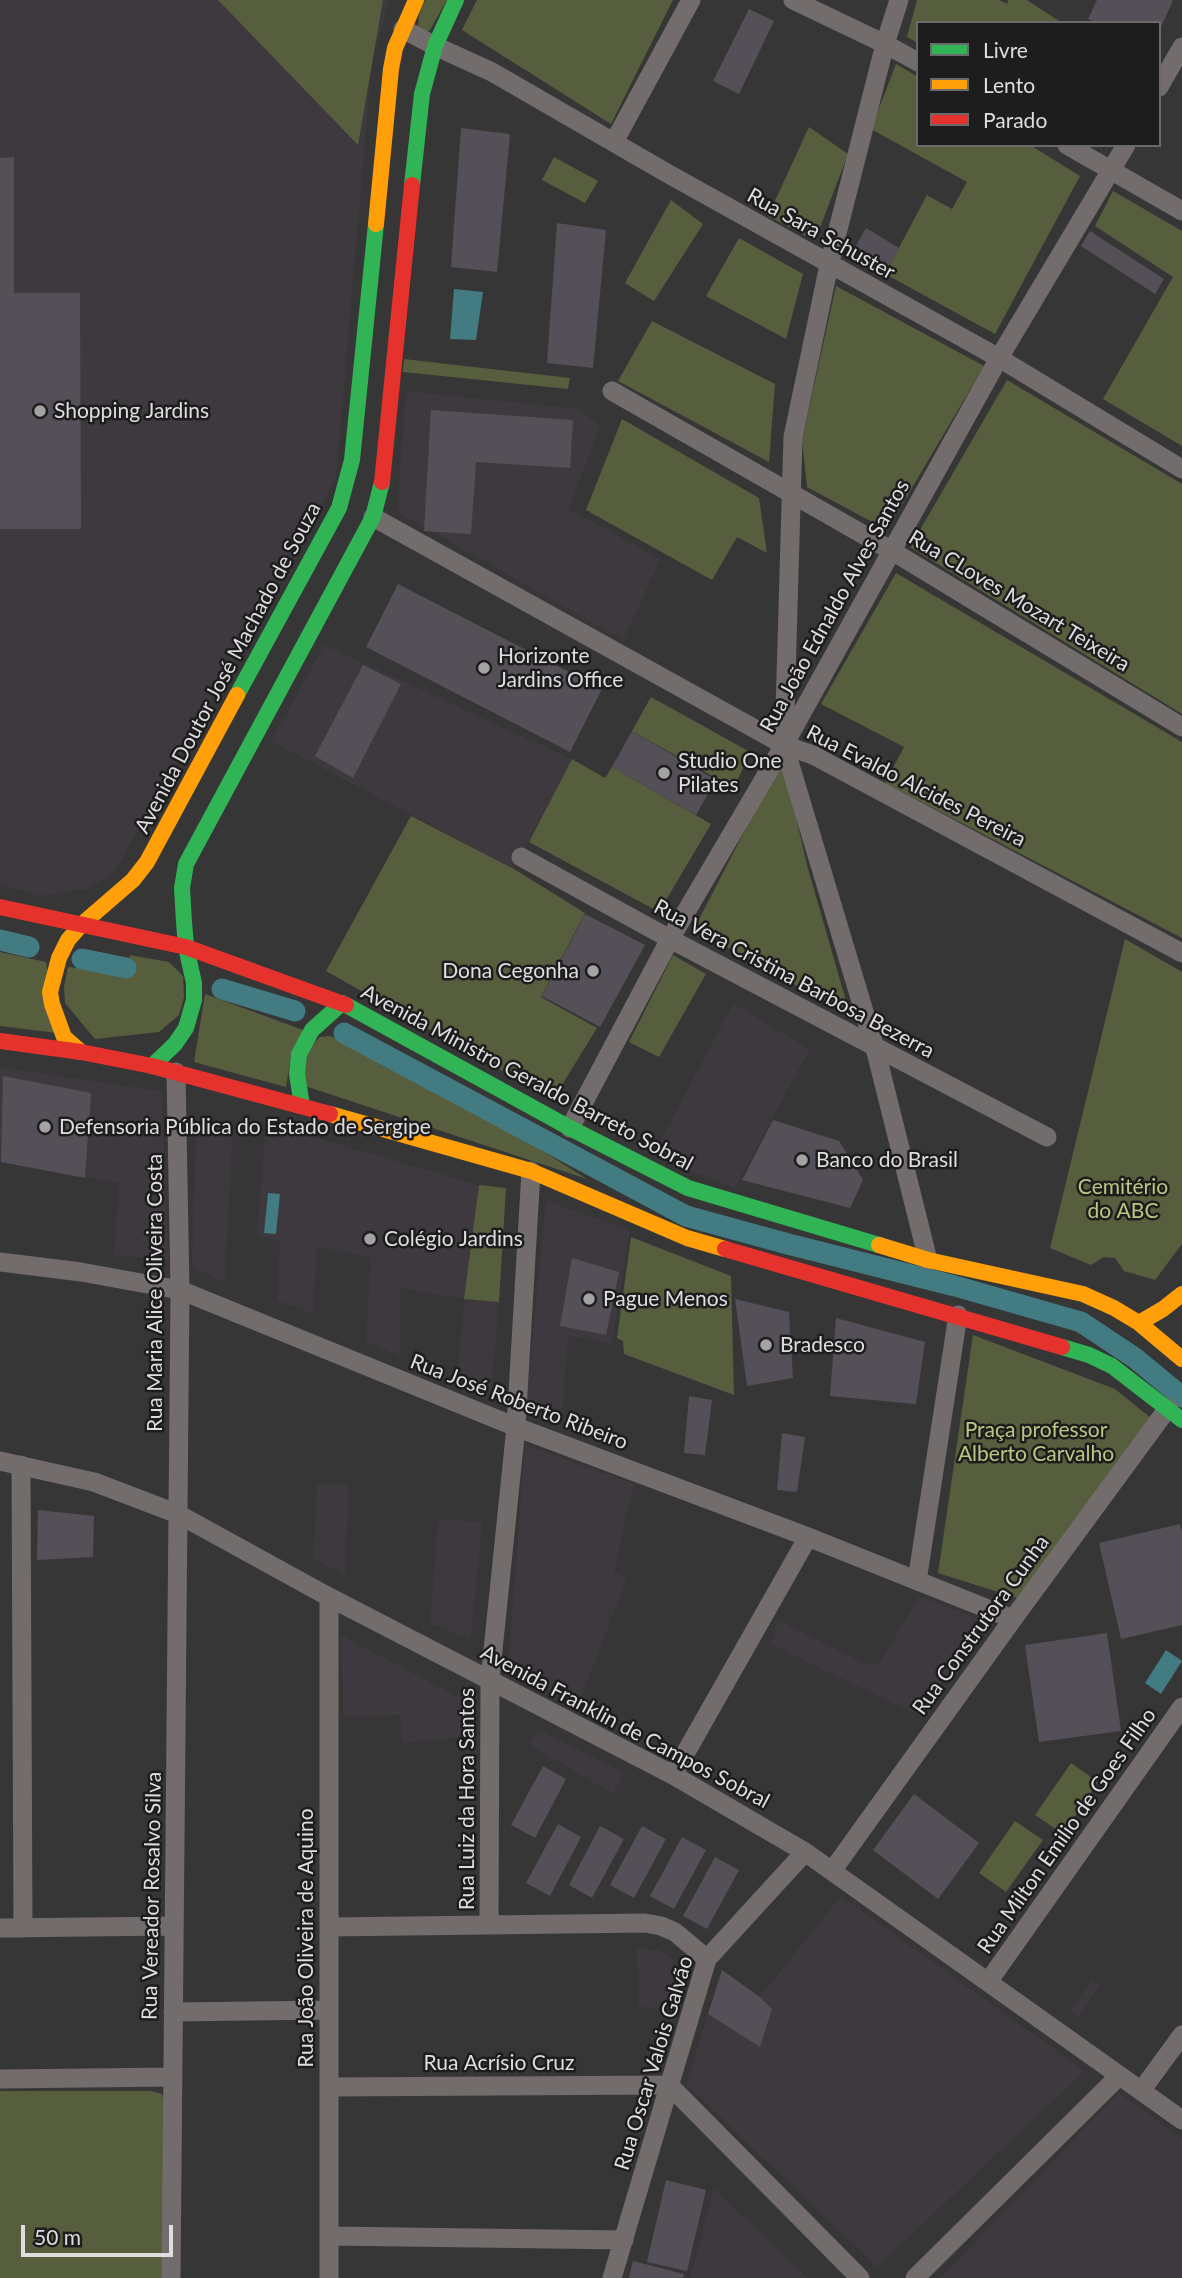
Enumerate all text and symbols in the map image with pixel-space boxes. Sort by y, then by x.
legend [916,21,1161,147]
text: Livre [983,37,1028,62]
text: Lento [983,72,1035,97]
text: Parado [983,107,1047,132]
street label: Rua Sara Schuster [743,183,899,285]
place label: Shopping Jardins [54,398,209,424]
marker: Shopping Jardins [32,403,48,419]
street label: Rua João Ednaldo Alves Santos [755,475,915,737]
street label: Avenida Doutor José Machado de Souza [130,498,326,838]
street label: Rua CLoves Mozart Teixeira [904,525,1134,677]
place label: Horizonte Jardins Office [498,643,623,693]
marker: Horizonte Jardins Office [476,660,492,676]
street label: Rua Evaldo Alcides Pereira [802,720,1030,852]
place label: Studio One Pilates [678,748,782,798]
marker: Studio One Pilates [656,765,672,781]
street label: Rua Vera Cristina Barbosa Bezerra [649,894,939,1064]
place label: Dona Cegonha [442,958,579,984]
marker: Dona Cegonha [585,963,601,979]
street label: Avenida Ministro Geraldo Barreto Sobral [357,980,697,1176]
place label: Defensoria Pública do Estado de Sergipe [59,1114,431,1140]
marker: Defensoria Pública do Estado de Sergipe [37,1119,53,1135]
place label: Banco do Brasil [816,1147,958,1173]
marker: Banco do Brasil [794,1152,810,1168]
street label: Rua Maria Alice Oliveira Costa [142,1154,168,1432]
park label: Cemitério do ABC [1078,1174,1168,1224]
place label: Colégio Jardins [384,1226,523,1252]
marker: Colégio Jardins [362,1231,378,1247]
place label: Pague Menos [603,1286,728,1312]
marker: Pague Menos [581,1291,597,1307]
place label: Bradesco [780,1332,865,1358]
marker: Bradesco [758,1337,774,1353]
street label: Rua José Roberto Ribeiro [407,1349,631,1455]
park label: Praça professor Alberto Carvalho [958,1417,1114,1467]
street label: Rua Construtora Cunha [907,1530,1055,1720]
street label: Avenida Franklin de Campos Sobral [476,1640,774,1814]
street label: Rua Luiz da Hora Santos [454,1688,480,1910]
street label: Rua Milton Emilio de Goes Filho [972,1703,1162,1959]
street label: Rua Vereador Rosalvo Silva [137,1772,167,2020]
street label: Rua João Oliveira de Aquino [293,1808,319,2068]
street label: Rua Oscar Valois Galvão [609,1953,699,2173]
street label: Rua Acrísio Cruz [423,2050,575,2076]
scale bar [24,2212,177,2256]
text: 50 m [34,2224,81,2249]

